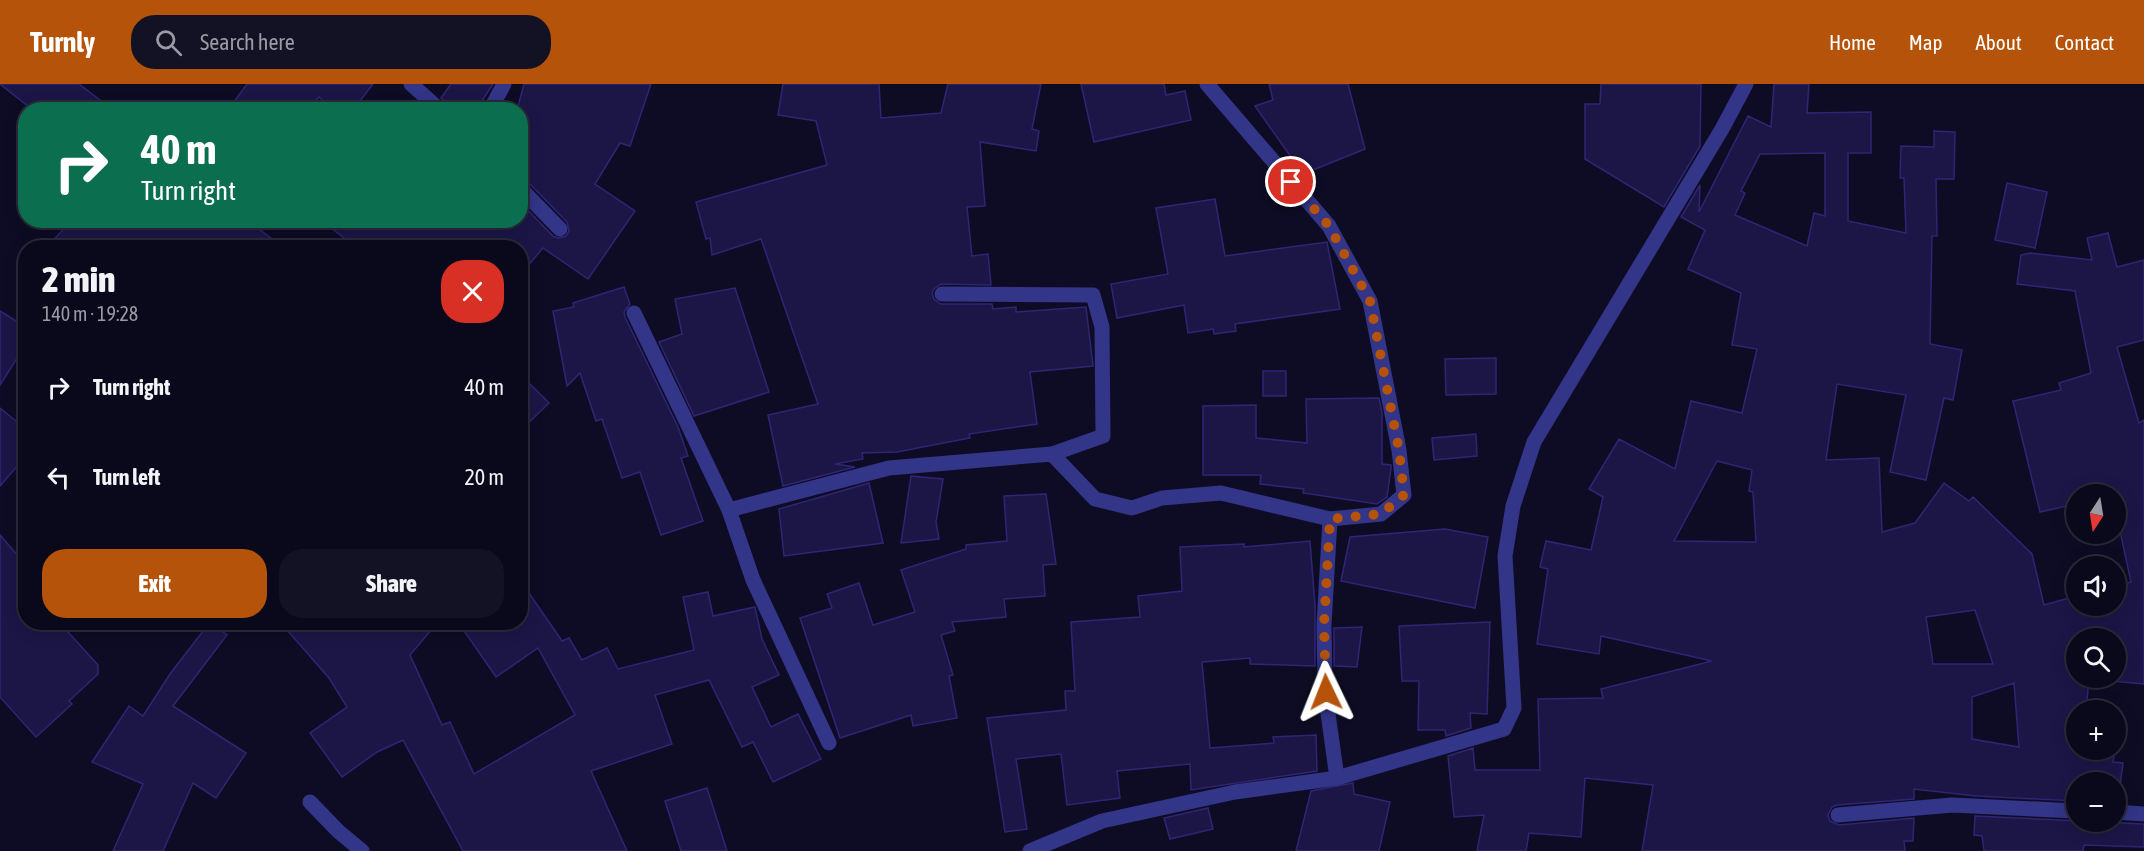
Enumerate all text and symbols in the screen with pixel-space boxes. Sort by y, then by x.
search box [131,15,551,69]
text: Turnly [30,26,95,58]
icon: search [152,26,185,59]
text: Search here [200,29,295,55]
text: Home [1829,30,1876,54]
text: Map [1909,30,1943,54]
text: About [1976,30,2022,54]
text: Contact [2055,30,2114,54]
text: 40 m [141,125,216,173]
icon: right [42,126,120,204]
pin [1265,156,1316,207]
icon: arrive [1274,165,1307,198]
text: Turn right [141,175,236,206]
text: 2 min [42,258,116,300]
button: close [441,260,504,323]
text: 140 m · 19:28 [42,302,138,325]
icon: right [42,371,75,404]
text: Turn right [93,374,170,400]
text: 40 m [464,374,504,400]
icon: left [42,461,75,494]
text: Turn left [93,464,160,490]
text: 20 m [464,464,504,490]
north arrow [2066,484,2126,544]
map controls [2066,484,2126,832]
button: Exit [42,549,267,618]
button: Share [279,549,504,618]
button: sound [2066,556,2126,616]
button: search [2066,628,2126,688]
position arrow [1294,660,1358,724]
button: + [2066,700,2126,760]
button: − [2066,772,2126,832]

